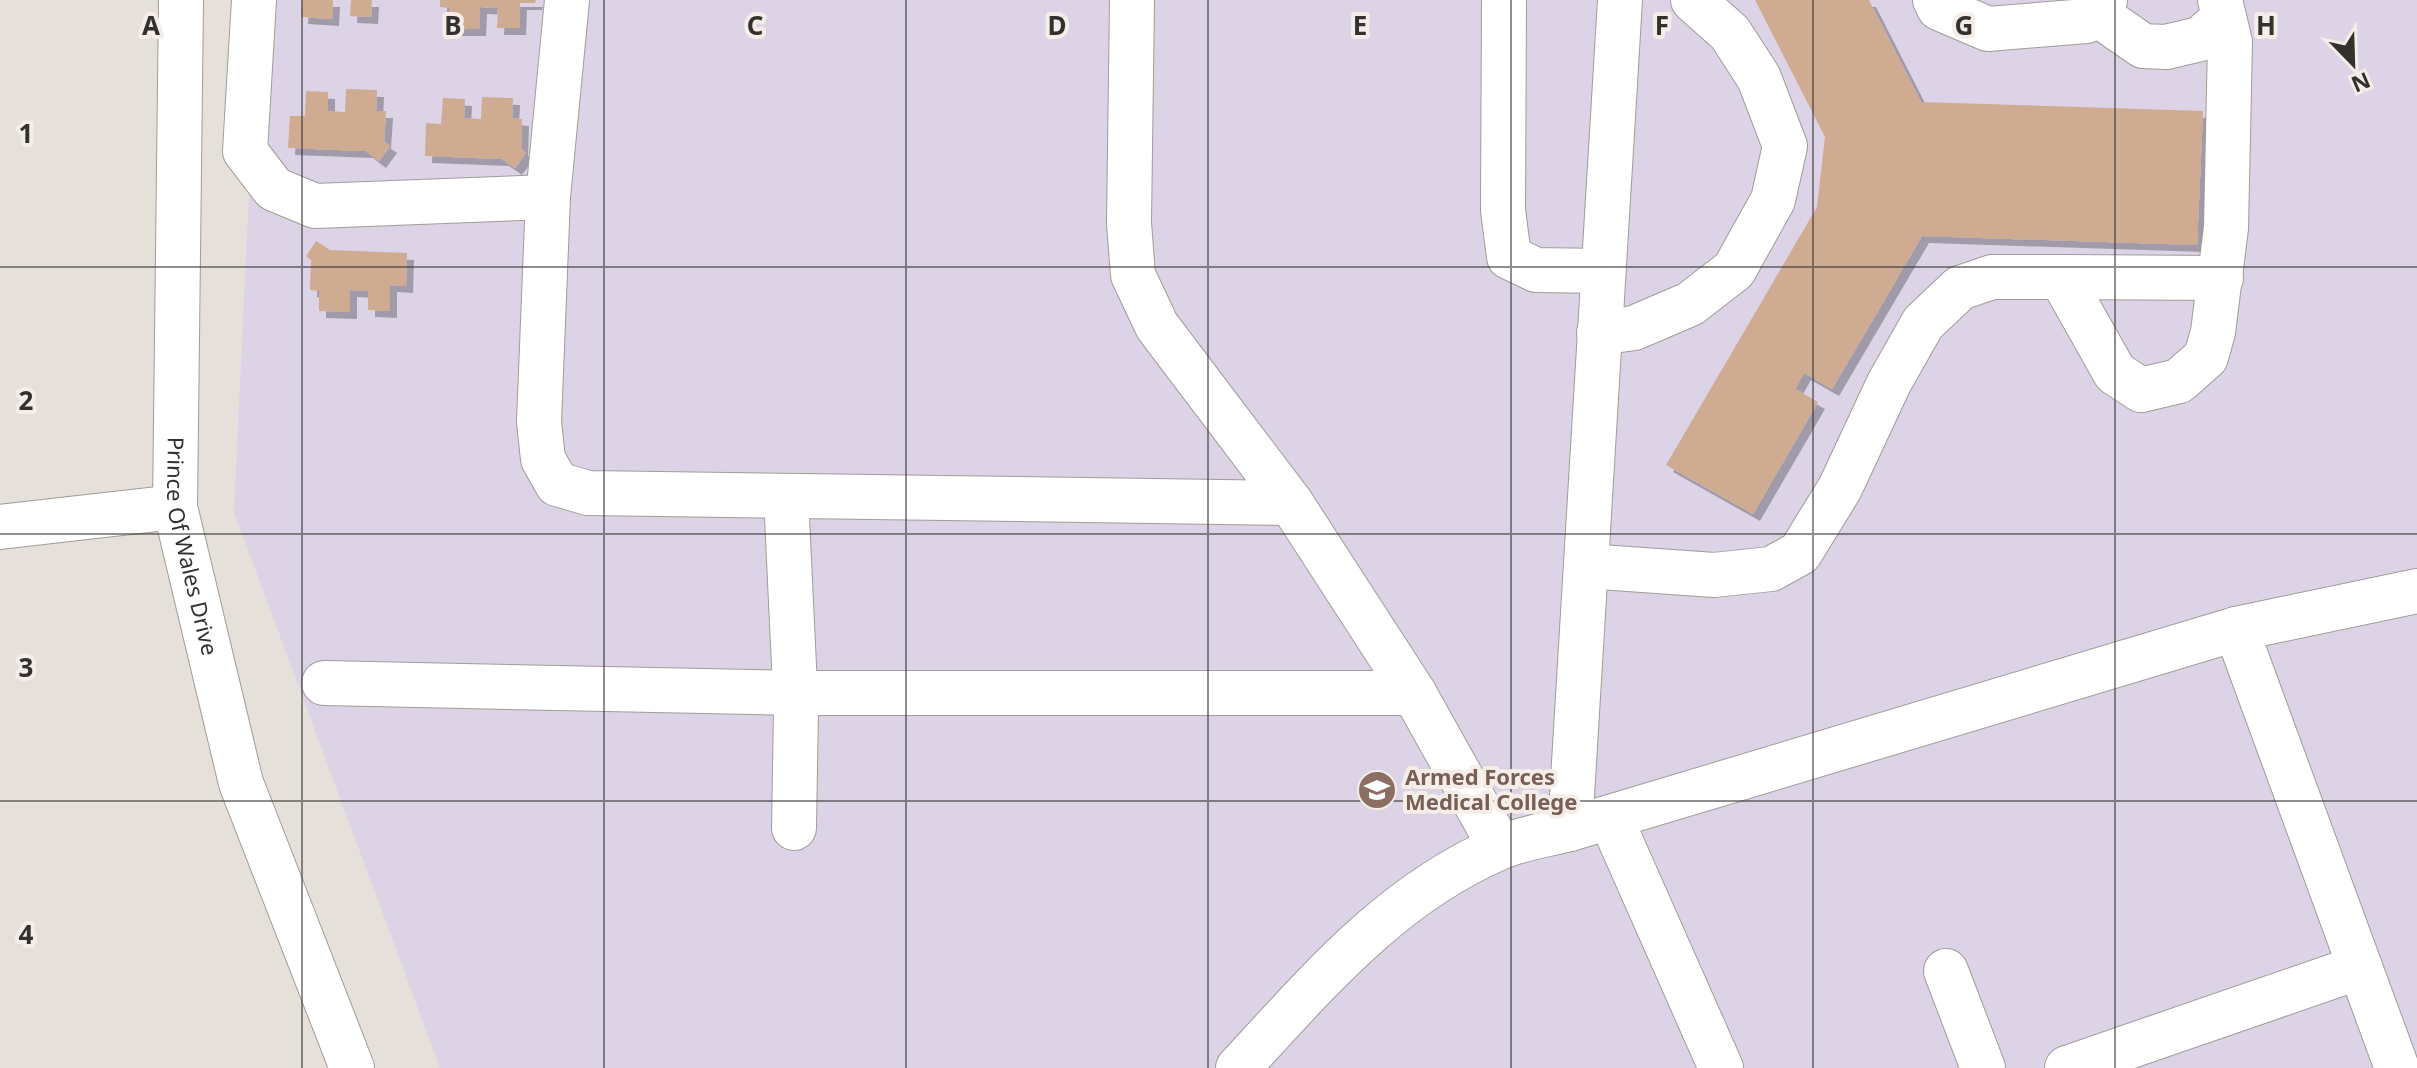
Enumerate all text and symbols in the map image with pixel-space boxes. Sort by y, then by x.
text: A [142,7,160,43]
text: B [444,7,462,43]
text: C [747,7,763,43]
text: D [1047,7,1067,43]
text: E [1353,7,1367,43]
text: F [1655,7,1669,43]
text: G [1955,7,1973,43]
text: H [2256,7,2276,43]
north arrow [2313,24,2393,104]
text: N [2347,66,2375,101]
text: 1 [19,115,33,151]
text: 2 [19,382,34,418]
street label: Prince Of Wales Drive [161,437,226,658]
text: 3 [19,649,33,685]
place label: Armed Forces Medical College [1405,761,1577,816]
school or university icon: Armed Forces Medical College [1356,769,1398,811]
text: 4 [19,916,34,952]

